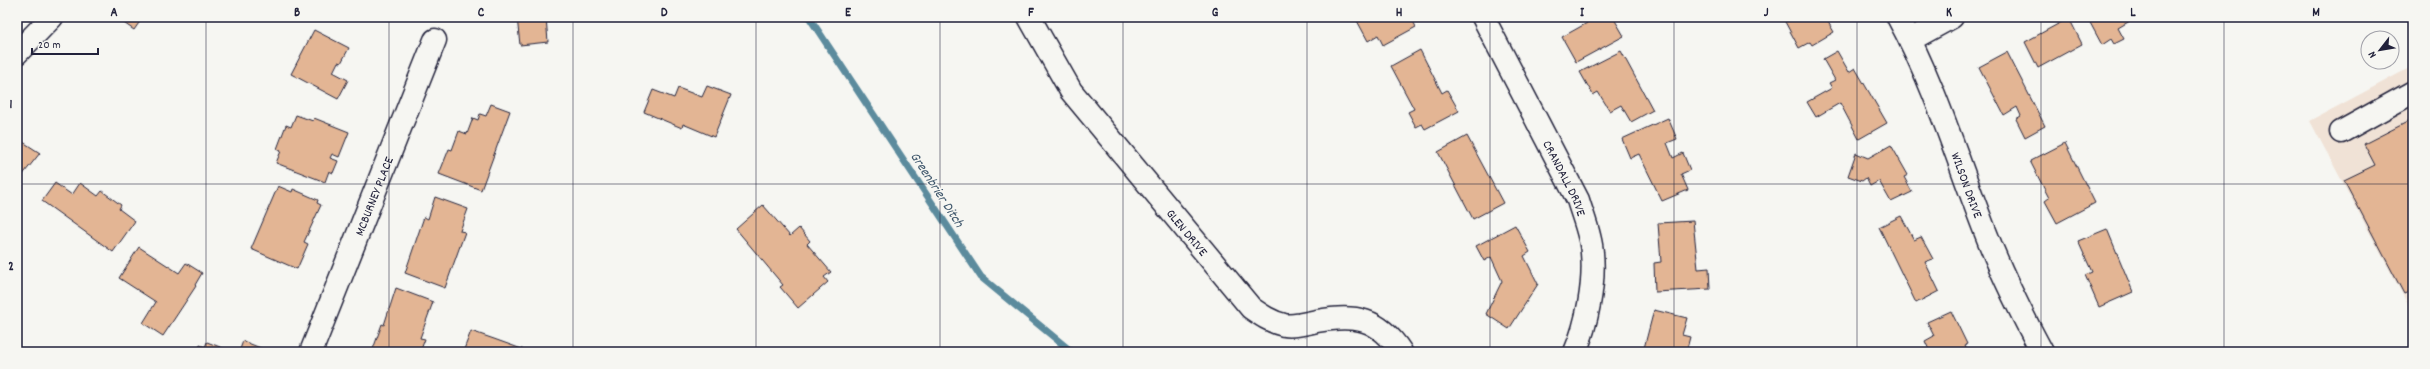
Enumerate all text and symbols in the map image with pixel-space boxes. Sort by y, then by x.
text: A [110,4,118,23]
text: B [294,4,300,23]
text: C [478,4,485,23]
text: D [661,4,668,23]
text: E [845,4,852,23]
text: F [1028,4,1034,23]
text: G [1212,4,1219,23]
text: H [1396,4,1403,23]
text: I [1580,4,1585,23]
text: J [1764,4,1769,23]
text: K [1946,4,1952,23]
text: L [2130,4,2136,23]
text: M [2312,4,2320,23]
scale bar [32,30,98,56]
north arrow [2360,30,2400,70]
text: 20 m [38,37,61,54]
text: N [2365,47,2381,61]
text: 1 [10,96,13,115]
street label: CRANDALL DRIVE [1537,138,1590,219]
water label: Greenbrier Ditch [904,148,969,232]
street label: WILSON DRIVE [1945,150,1986,221]
street label: MCBURNEY PLACE [351,154,400,239]
street label: GLEN DRIVE [1161,206,1211,261]
text: 2 [8,258,14,277]

